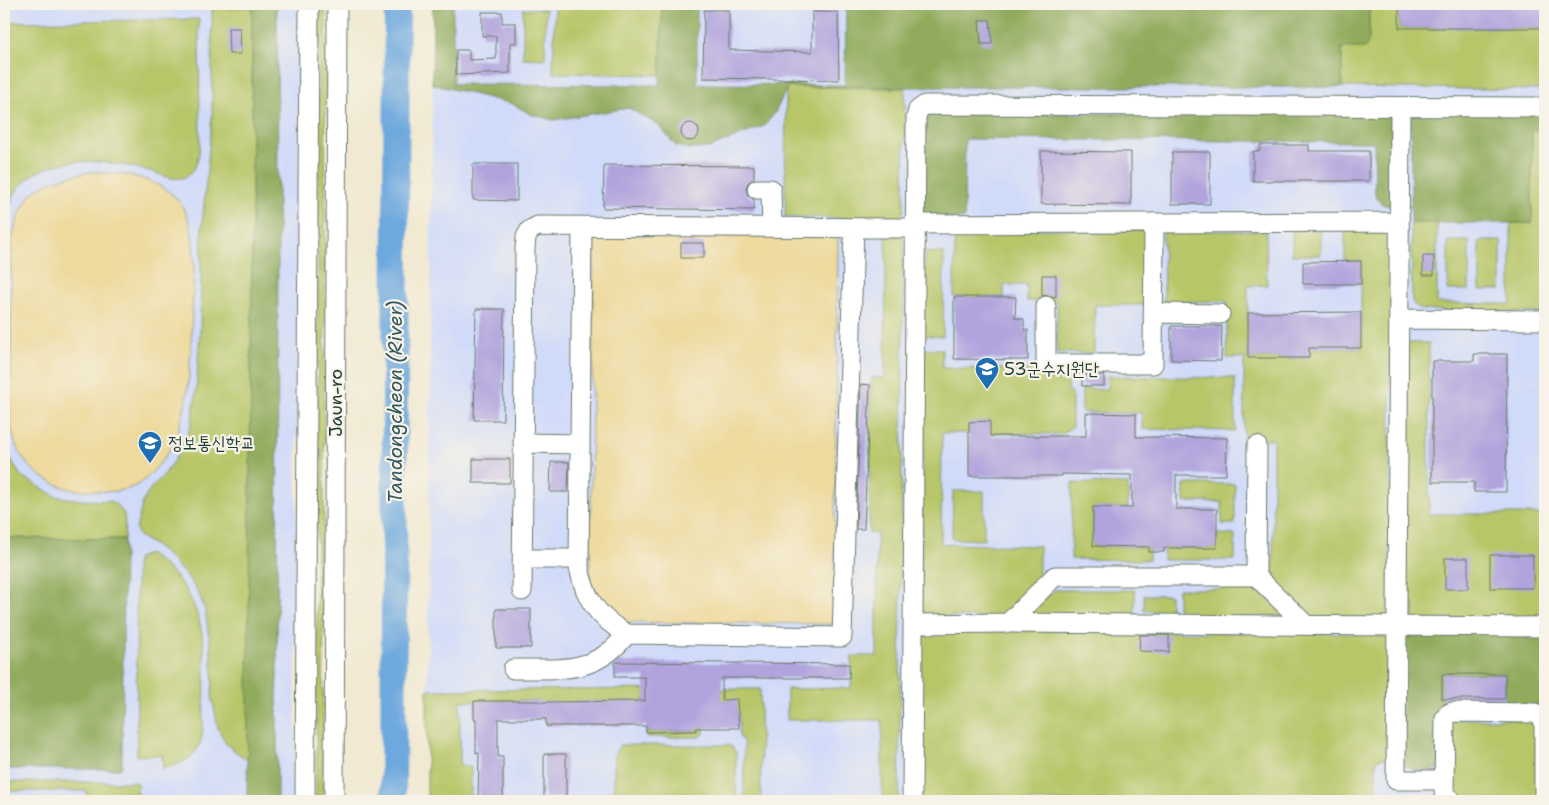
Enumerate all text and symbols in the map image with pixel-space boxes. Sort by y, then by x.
water label: Tandongcheon (River) [383,301,408,503]
school or university icon: 53군수지원단 [974,356,1000,390]
place label: 53군수지원단 [1004,357,1100,381]
street label: Jaun-ro [324,369,348,437]
school or university icon: 정보통신학교 [137,430,163,464]
place label: 정보통신학교 [168,431,255,455]

